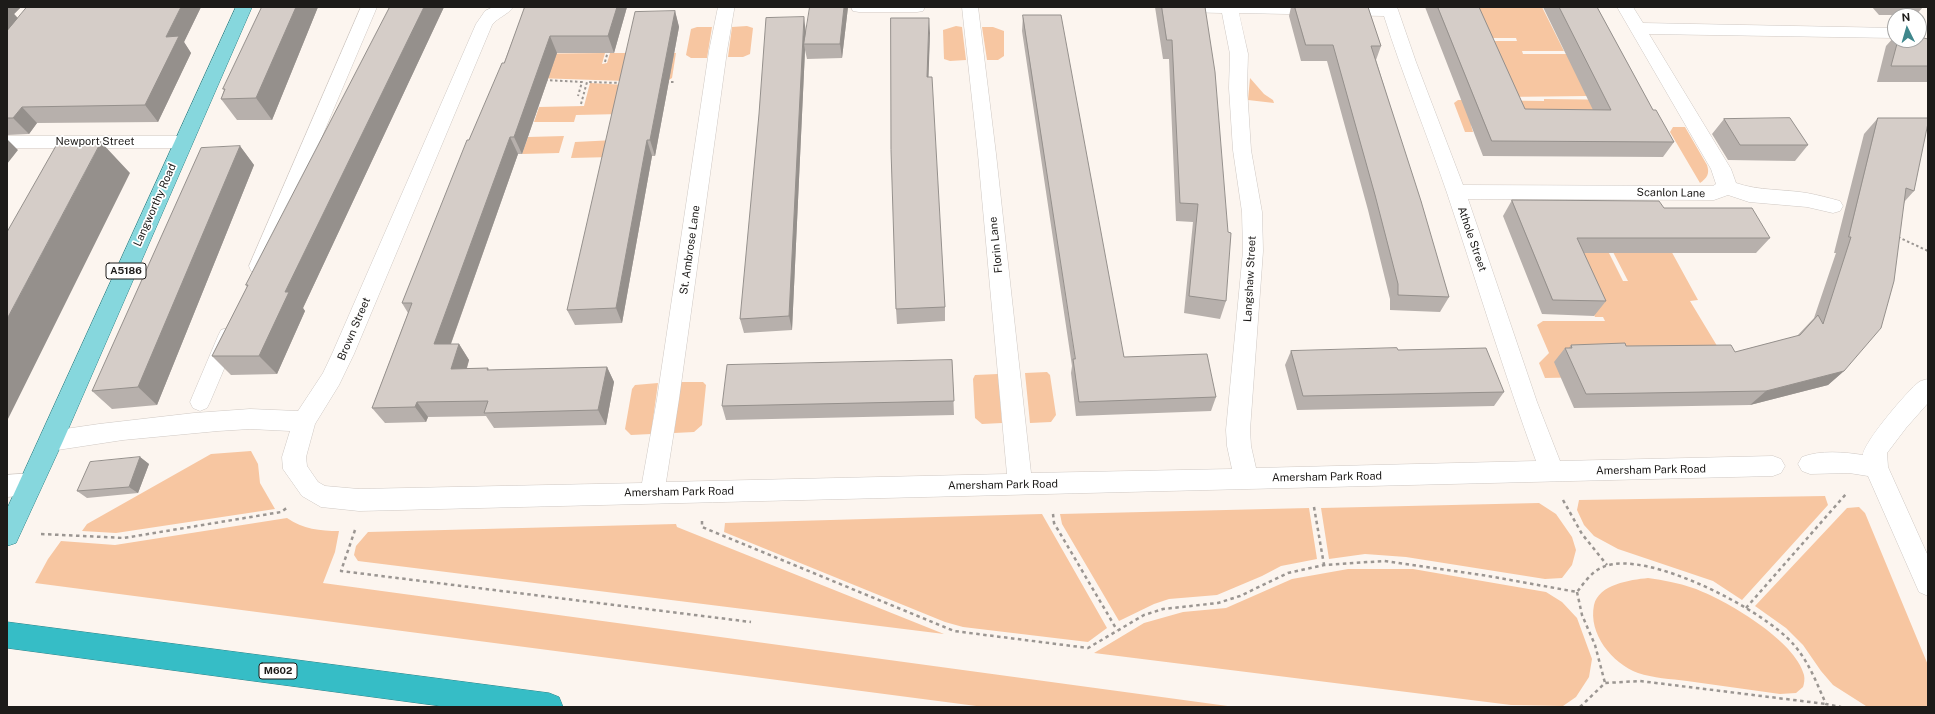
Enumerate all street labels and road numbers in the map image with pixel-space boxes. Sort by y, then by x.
street label: Newport Street [56,135,134,149]
street label: Langworthy Road [131,162,179,248]
street label: Scanlon Lane [1636,186,1706,200]
street label: St. Ambrose Lane [677,204,703,296]
street label: Athole Street [1455,205,1489,273]
street label: Florin Lane [986,216,1006,274]
street label: Langshaw Street [1241,236,1259,322]
road number: A5186 [106,263,146,279]
street label: Brown Street [335,295,373,363]
street label: Amersham Park Road [1596,462,1706,478]
street label: Amersham Park Road [1272,469,1382,485]
street label: Amersham Park Road [948,477,1058,493]
street label: Amersham Park Road [624,484,734,500]
road number: M602 [259,663,297,679]

